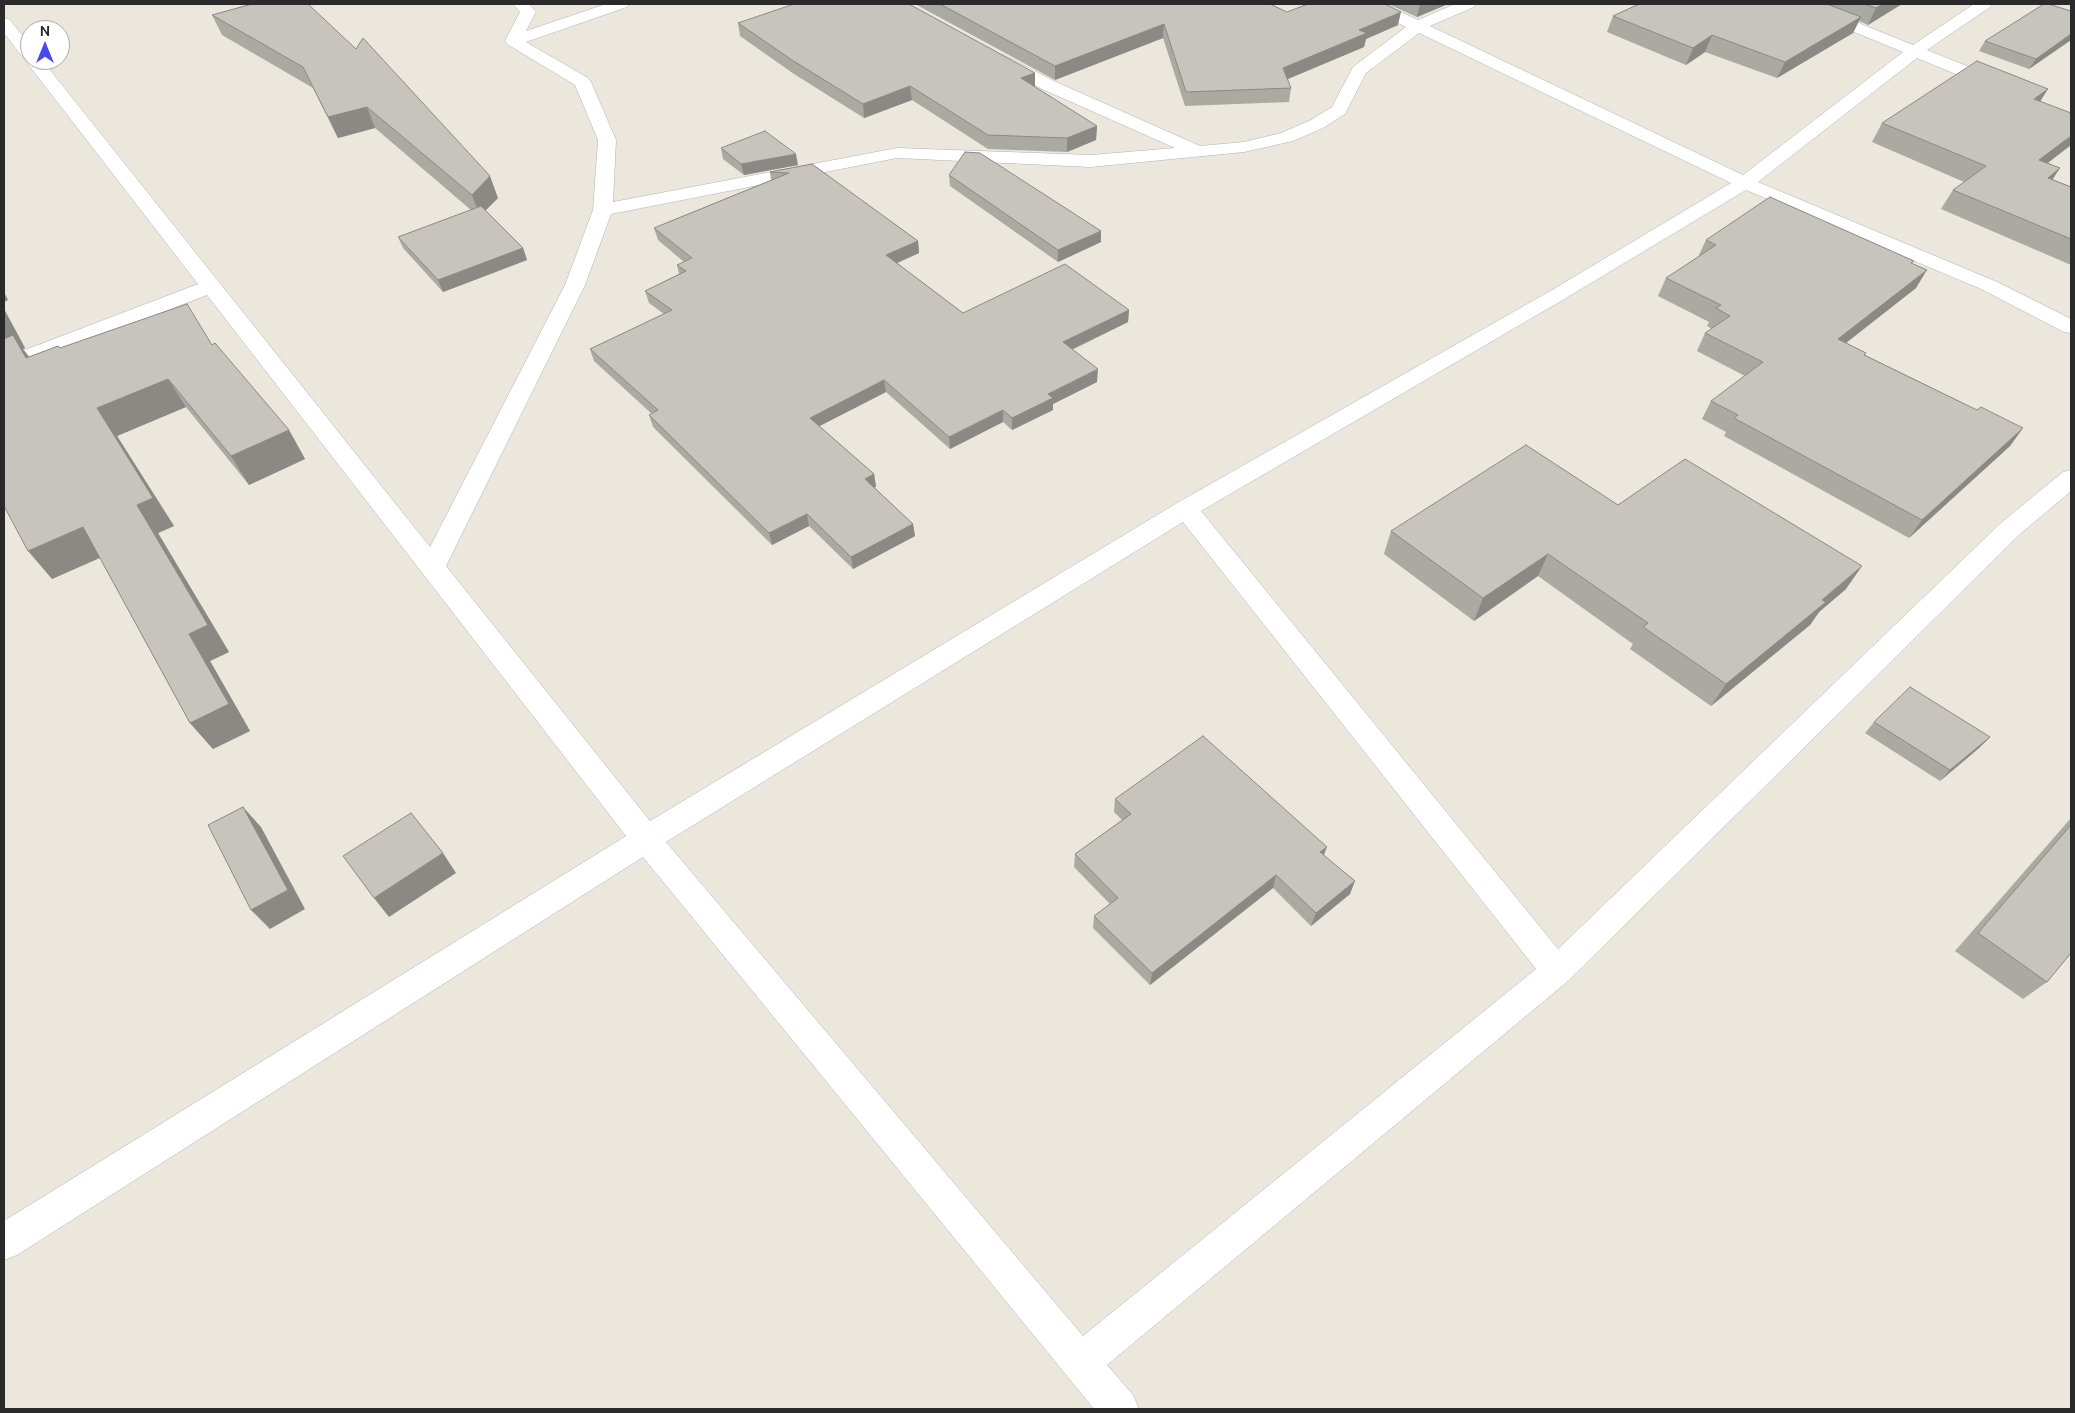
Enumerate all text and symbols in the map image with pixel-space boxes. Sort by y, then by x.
north arrow [20,20,70,70]
text: N [40,23,50,39]

